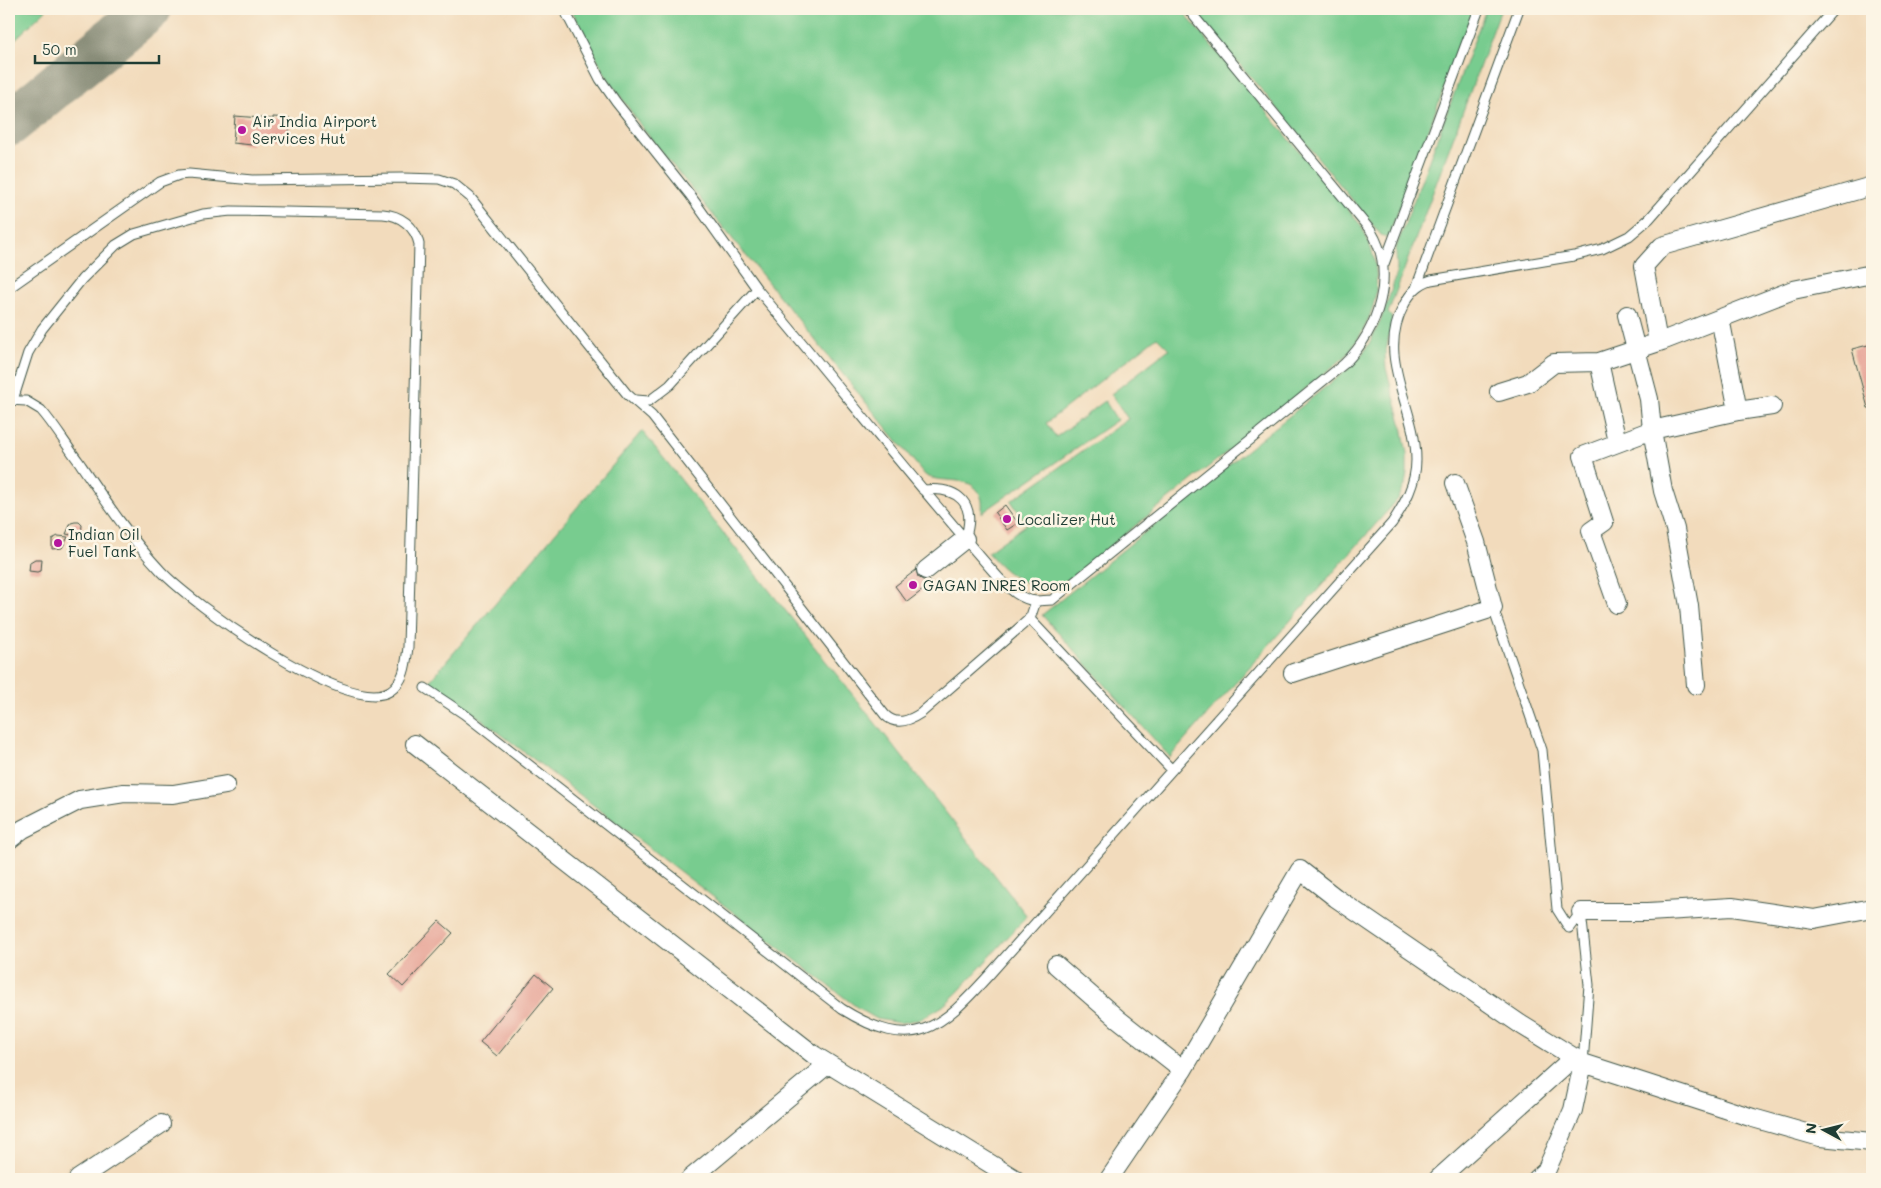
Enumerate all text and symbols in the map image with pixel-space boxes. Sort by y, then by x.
scale bar [35,32,159,64]
text: 50 m [42,39,77,59]
place label: Air India Airport Services Hut [252,111,377,148]
marker: Air India Airport Services Hut [236,124,248,136]
place label: Localizer Hut [1017,509,1116,529]
marker: Localizer Hut [1001,513,1013,525]
place label: Indian Oil Fuel Tank [68,524,140,561]
marker: Indian Oil Fuel Tank [52,537,64,549]
place label: GAGAN INRES Room [923,575,1070,595]
marker: GAGAN INRES Room [907,579,919,591]
north arrow [1798,1106,1848,1156]
text: N [1801,1122,1821,1135]

